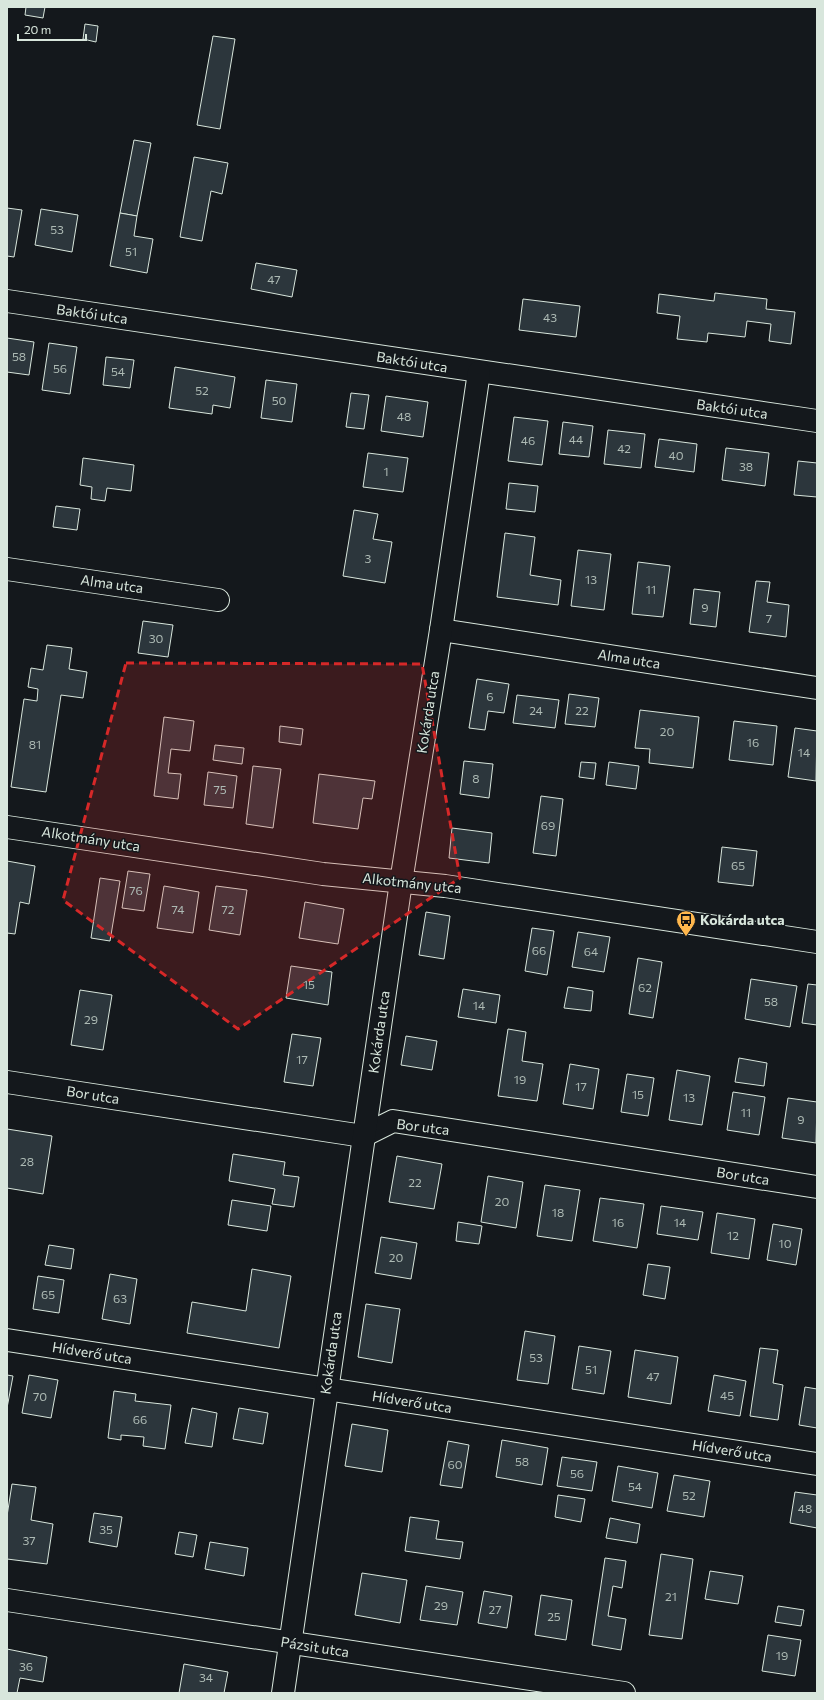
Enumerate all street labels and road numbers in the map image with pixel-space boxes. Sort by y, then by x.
street label: Baktói utca [55,300,129,327]
street label: Baktói utca [375,347,449,376]
street label: Baktói utca [695,395,769,422]
street label: Alma utca [80,571,145,596]
street label: Alma utca [597,645,662,672]
street label: Kokárda utca [413,669,442,754]
street label: Alkotmány utca [41,822,142,855]
street label: Alkotmány utca [362,869,462,896]
street label: Kokárda utca [364,990,393,1074]
street label: Bor utca [65,1082,121,1107]
street label: Bor utca [396,1115,451,1138]
street label: Bor utca [715,1163,771,1188]
street label: Kokárda utca [316,1311,345,1395]
street label: Hídverő utca [51,1338,133,1367]
street label: Hídverő utca [371,1387,453,1416]
street label: Hídverő utca [691,1436,773,1465]
street label: Pázsit utca [280,1633,351,1660]

